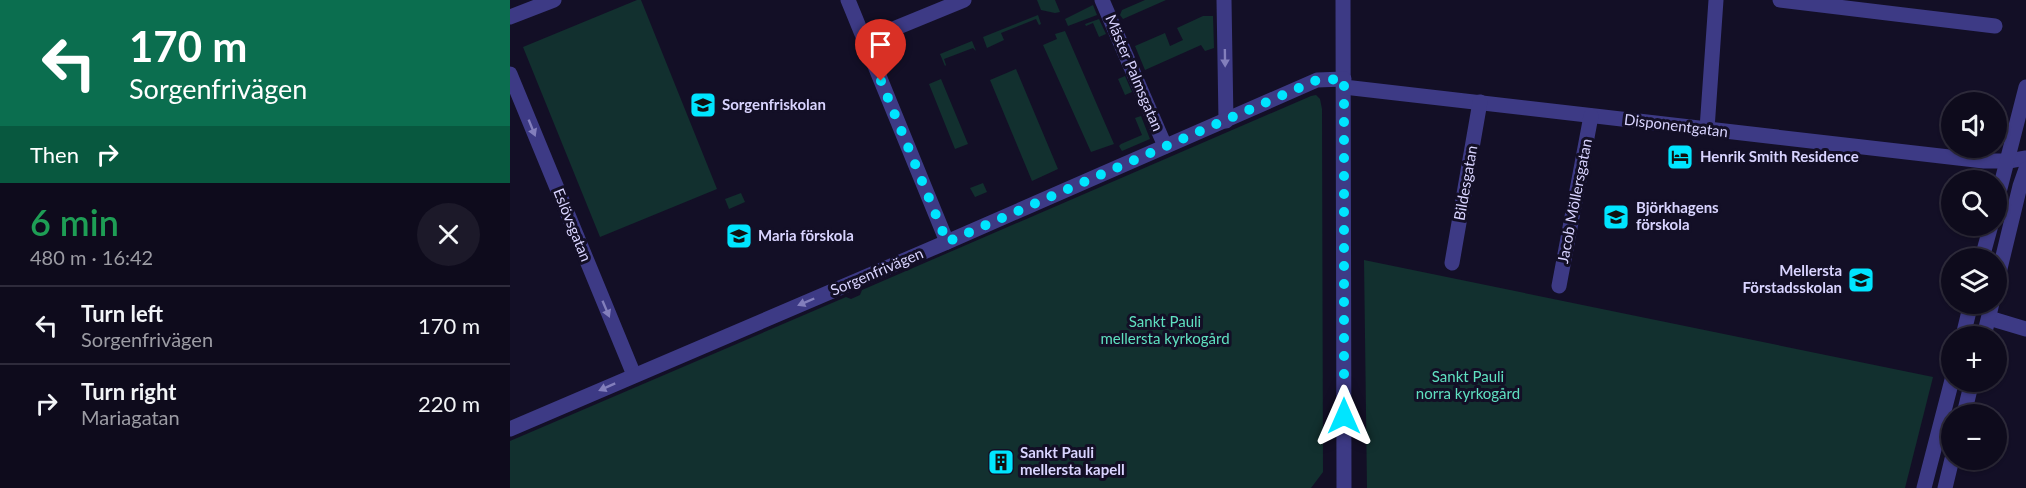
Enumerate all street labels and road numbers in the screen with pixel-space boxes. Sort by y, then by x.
street label: Mäster Palmsgatan [1102,12,1168,134]
street label: Disponentgatan [1623,110,1729,140]
street label: Jacob Möllersgatan [1553,137,1595,265]
street label: Bildesgatan [1450,144,1480,222]
street label: Eslövsgatan [550,185,596,264]
street label: Sorgenfrivägen [827,243,926,299]

